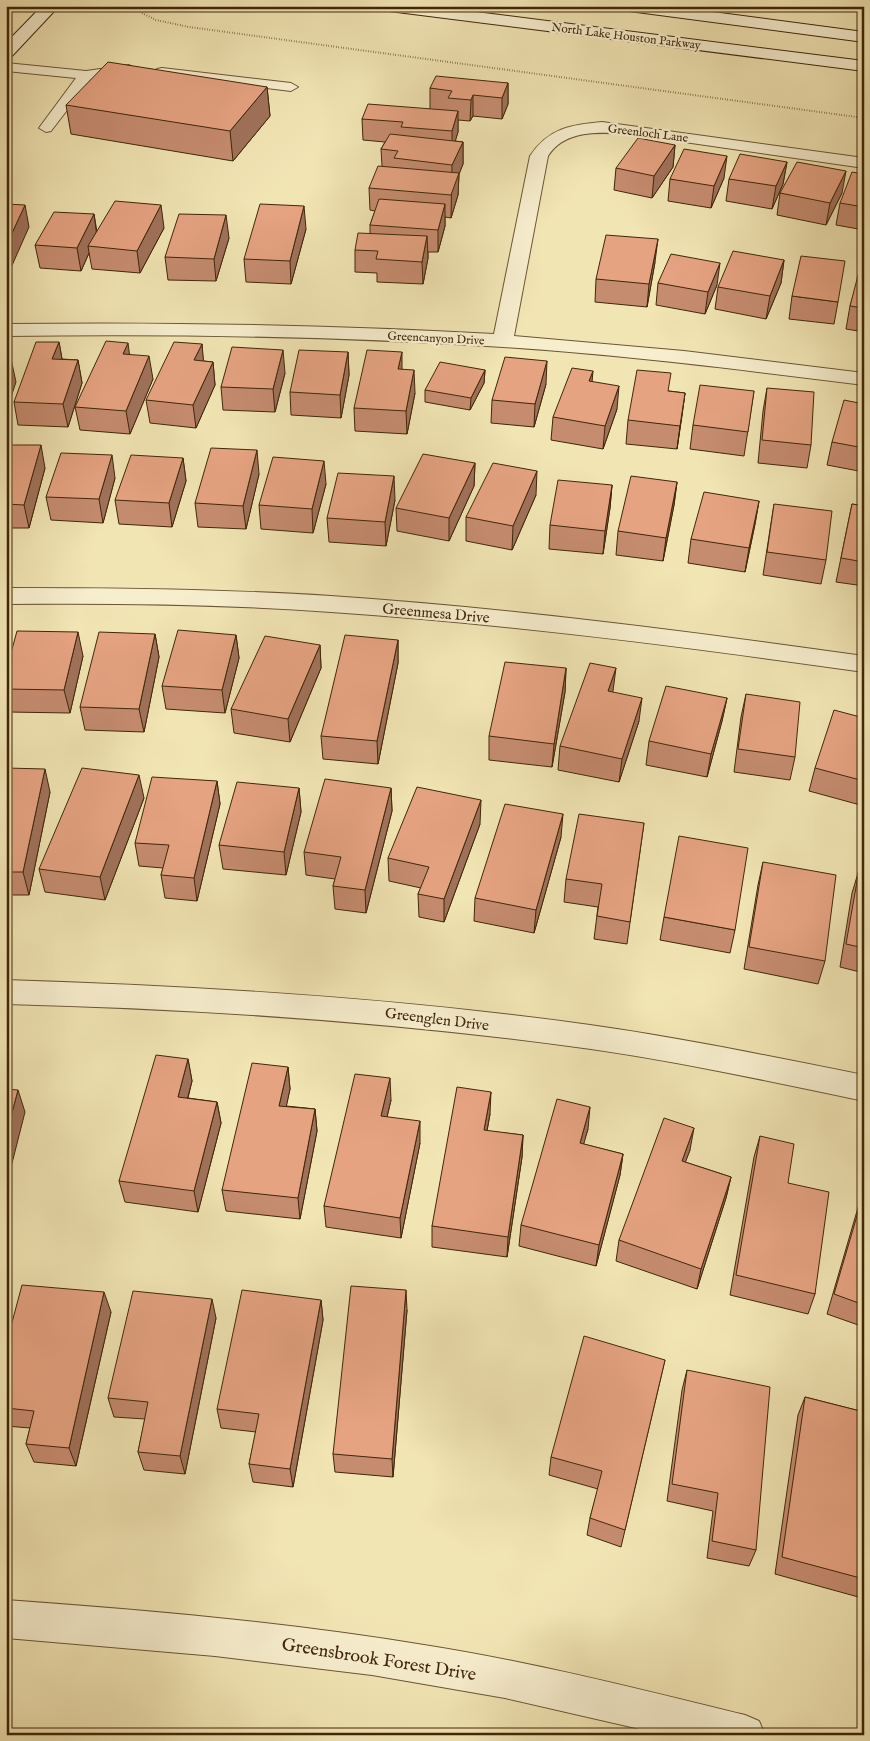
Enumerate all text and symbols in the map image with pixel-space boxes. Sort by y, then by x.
street label: North Lake Houston Parkway [550,20,702,53]
street label: Greenloch Lane [607,121,689,146]
street label: Greencanyon Drive [387,328,485,349]
street label: Greenmesa Drive [382,599,490,628]
street label: Greenglen Drive [384,1004,490,1035]
street label: Greensbrook Forest Drive [280,1634,478,1687]

